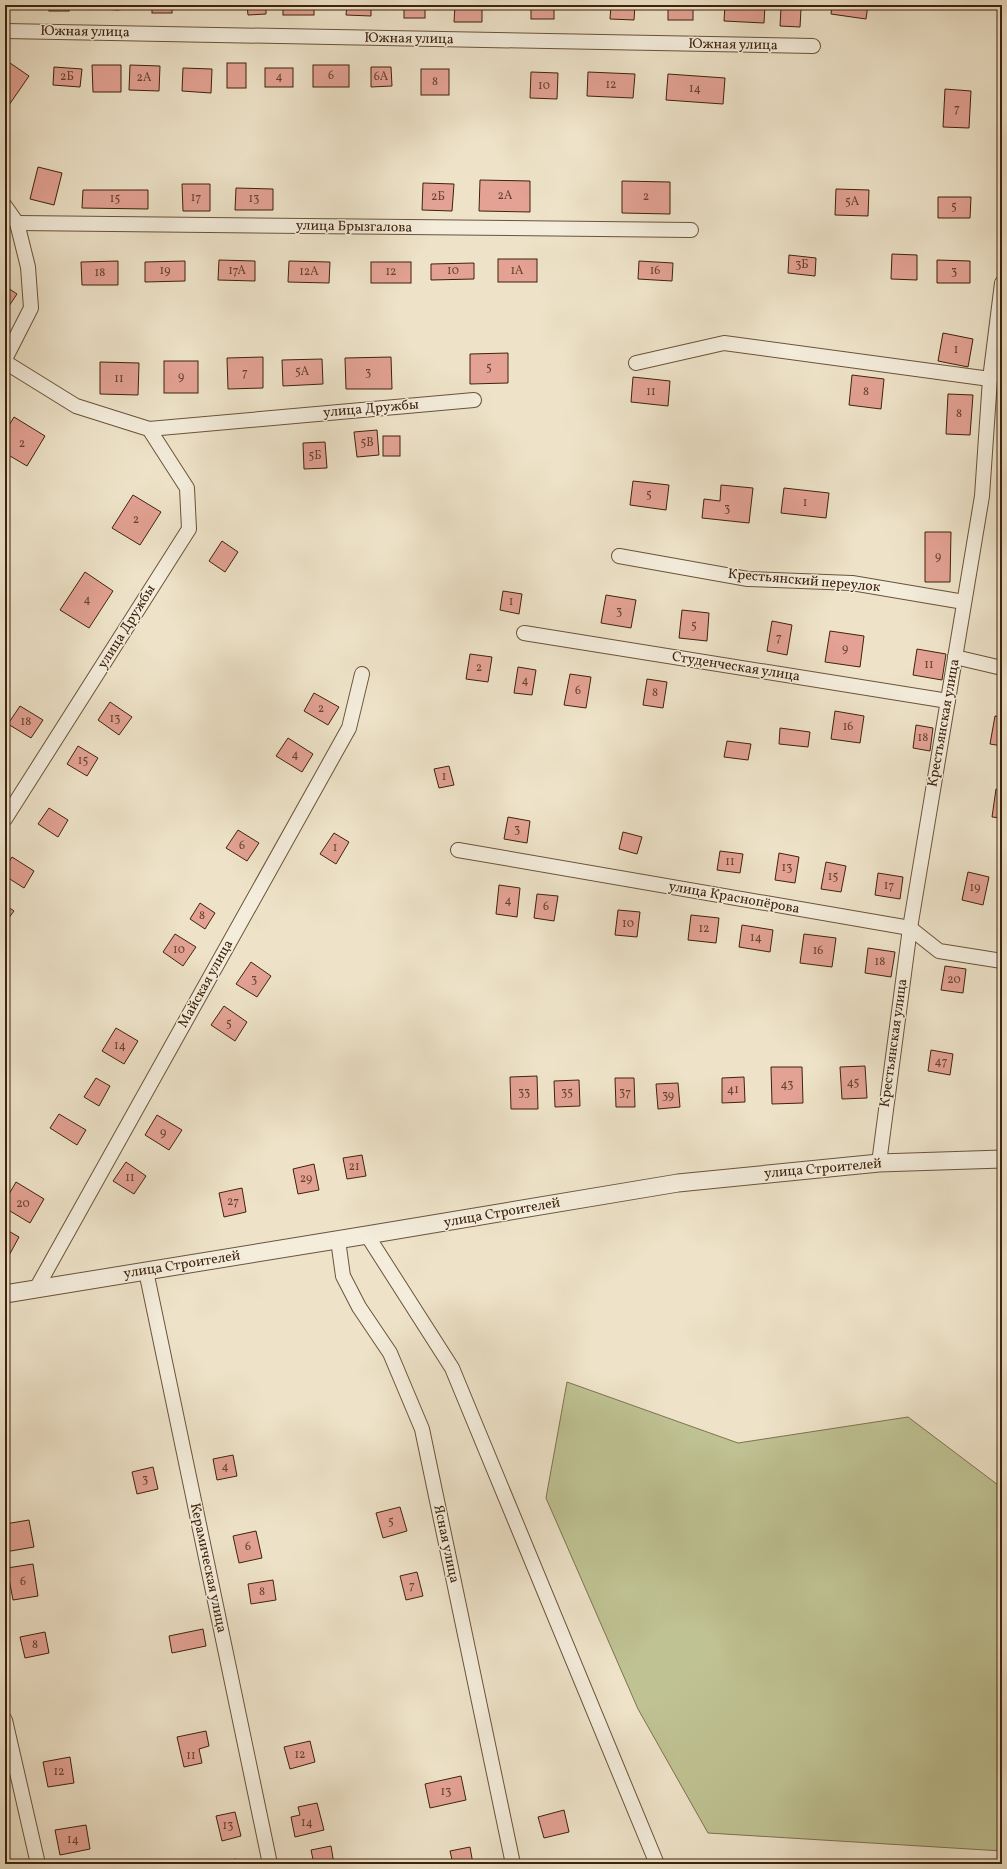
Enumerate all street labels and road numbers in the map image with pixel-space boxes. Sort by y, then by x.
street label: Южная улица [40,22,130,42]
street label: Южная улица [364,29,454,49]
street label: Южная улица [688,35,778,55]
street label: улица Брызгалова [296,216,412,238]
street label: улица Дружбы [322,395,420,423]
street label: Крестьянский переулок [727,565,882,597]
street label: улица Дружбы [94,581,160,673]
street label: Студенческая улица [671,647,801,687]
street label: Крестьянская улица [923,657,965,789]
street label: улица Краснопёрова [667,877,801,919]
street label: Майская улица [174,937,238,1031]
street label: Крестьянская улица [876,977,912,1109]
street label: улица Строителей [763,1154,883,1184]
street label: улица Строителей [442,1193,562,1233]
street label: улица Строителей [122,1246,242,1284]
street label: Керамическая улица [185,1501,231,1635]
street label: Ясная улица [428,1503,464,1585]

